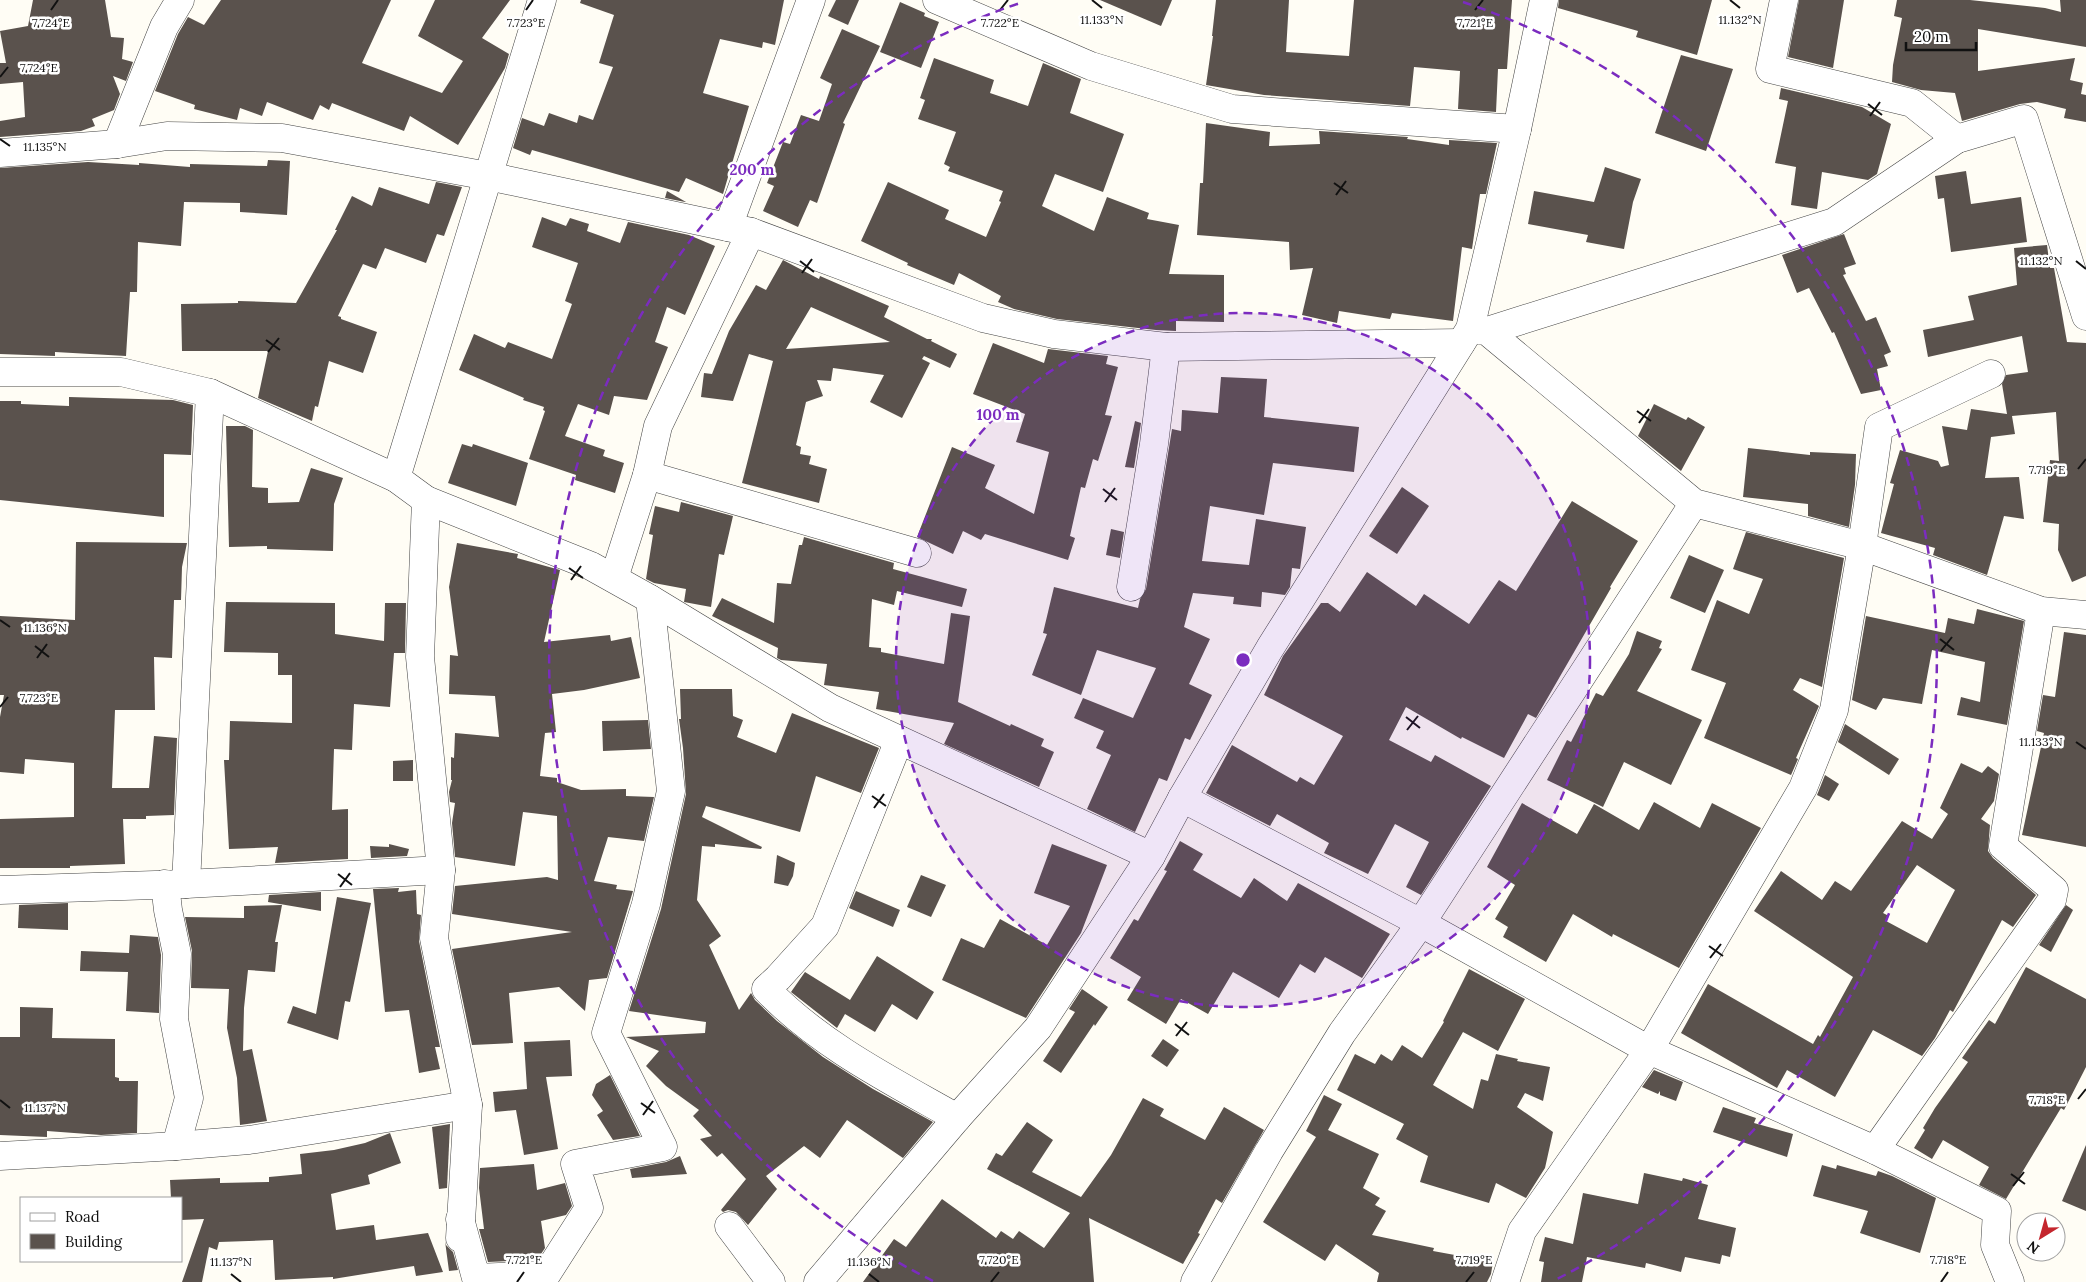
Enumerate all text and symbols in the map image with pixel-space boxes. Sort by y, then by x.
text: 11.133°N [1080,12,1124,27]
text: 11.132°N [1718,12,1762,27]
text: 7.724°E [32,15,70,30]
text: 7.723°E [507,15,545,30]
text: 7.722°E [981,15,1019,30]
text: 7.721°E [1457,15,1493,30]
scale bar [1906,20,1976,52]
text: 20 m [1914,27,1949,46]
text: 7.724°E [20,60,58,75]
text: 11.135°N [23,139,67,154]
text: 200 m [730,160,775,179]
text: 11.132°N [2019,253,2063,268]
text: 100 m [977,405,1020,424]
text: 7.719°E [2029,462,2065,477]
text: 11.136°N [23,620,67,635]
centre of rings [1234,651,1252,669]
text: 7.723°E [20,690,58,705]
text: 11.133°N [2019,734,2063,749]
text: 7.718°E [2029,1092,2065,1107]
text: 11.137°N [24,1100,66,1115]
legend [20,1197,182,1262]
text: Road [65,1207,100,1226]
north arrow [2016,1212,2066,1262]
text: Building [65,1232,123,1251]
text: N [2023,1237,2043,1258]
text: 7.721°E [506,1252,542,1267]
text: 7.720°E [979,1252,1019,1267]
text: 7.719°E [1456,1252,1492,1267]
text: 7.718°E [1930,1252,1966,1267]
text: 11.137°N [210,1254,252,1269]
text: 11.136°N [847,1254,891,1269]

